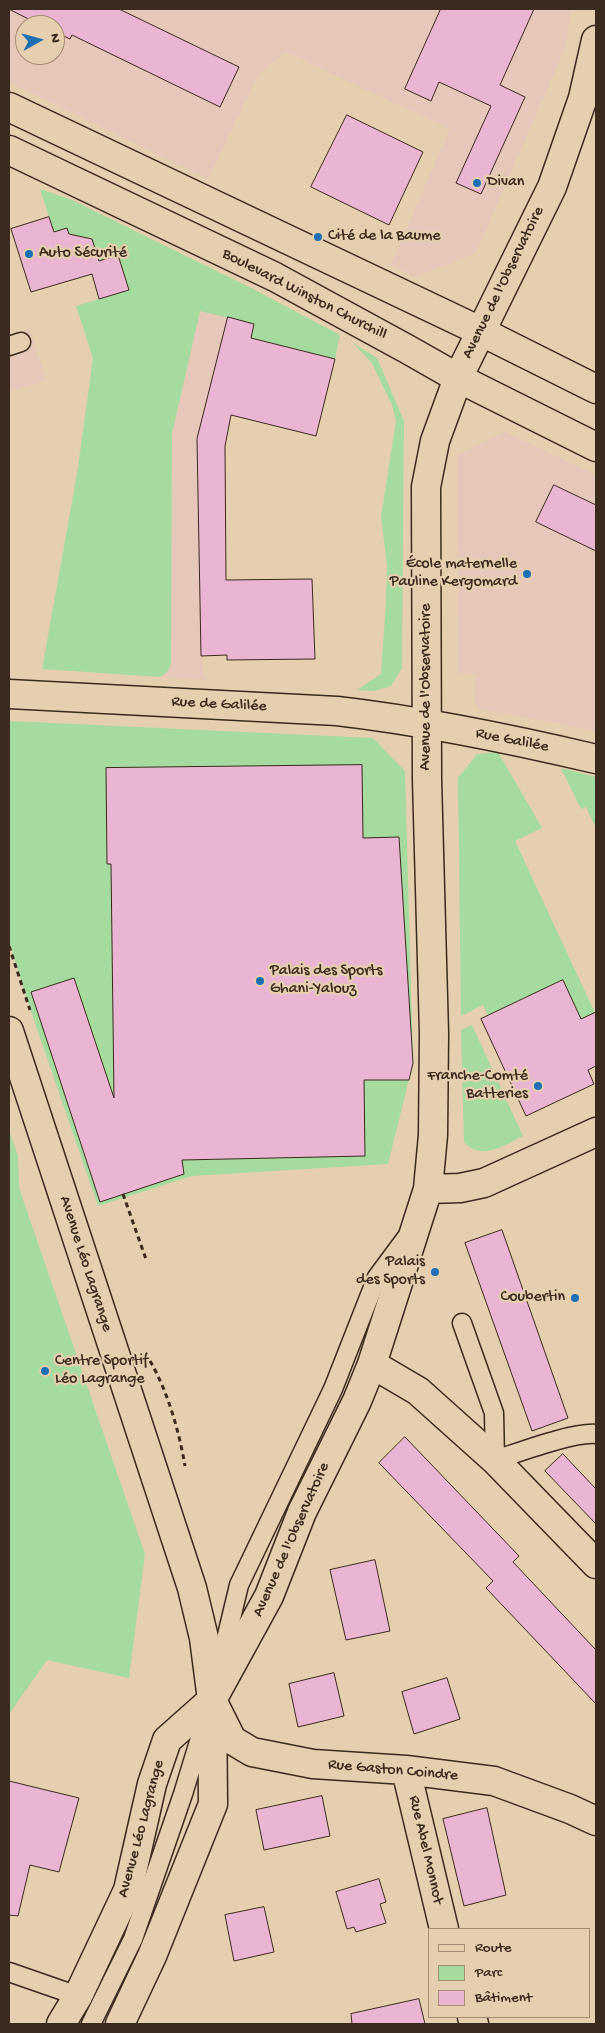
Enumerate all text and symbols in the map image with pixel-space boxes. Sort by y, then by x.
north arrow [15,15,65,65]
text: N [45,33,63,44]
place label: Divan [487,173,524,193]
marker: Divan [471,177,483,189]
street label: Avenue de l'Observatoire [459,204,549,362]
place label: Cité de la Baume [328,227,441,247]
marker: Cité de la Baume [312,231,324,243]
place label: Auto Sécurité [39,244,127,264]
street label: Boulevard Winston Churchill [218,245,390,345]
marker: Auto Sécurité [23,248,35,260]
place label: École maternelle Pauline Kergomard [390,555,517,593]
marker: École maternelle Pauline Kergomard [521,568,533,580]
street label: Avenue de l'Observatoire [417,604,437,770]
street label: Rue de Galilée [171,693,267,717]
street label: Rue Galilée [474,725,550,757]
place label: Palais des Sports Ghani-Yalouz [270,962,382,1000]
marker: Palais des Sports Ghani-Yalouz [254,975,266,987]
place label: Franche-Comté Batteries [427,1067,528,1105]
marker: Franche-Comté Batteries [532,1080,544,1092]
street label: Avenue Léo Lagrange [54,1194,116,1334]
place label: Palais des Sports [356,1253,425,1291]
marker: Palais des Sports [429,1266,441,1278]
place label: Coubertin [501,1288,565,1308]
marker: Coubertin [569,1292,581,1304]
place label: Centre Sportif Léo Lagrange [55,1352,148,1390]
marker: Centre Sportif Léo Lagrange [39,1365,51,1377]
street label: Avenue de l'Observatoire [249,1460,335,1620]
street label: Rue Gaston Coindre [327,1756,459,1786]
street label: Avenue Léo Lagrange [114,1758,170,1900]
street label: Rue Abel Monnot [403,1794,447,1906]
legend [428,1928,590,2018]
text: Route [475,1939,512,1957]
text: Parc [475,1964,502,1982]
text: Bâtiment [475,1989,532,2007]

